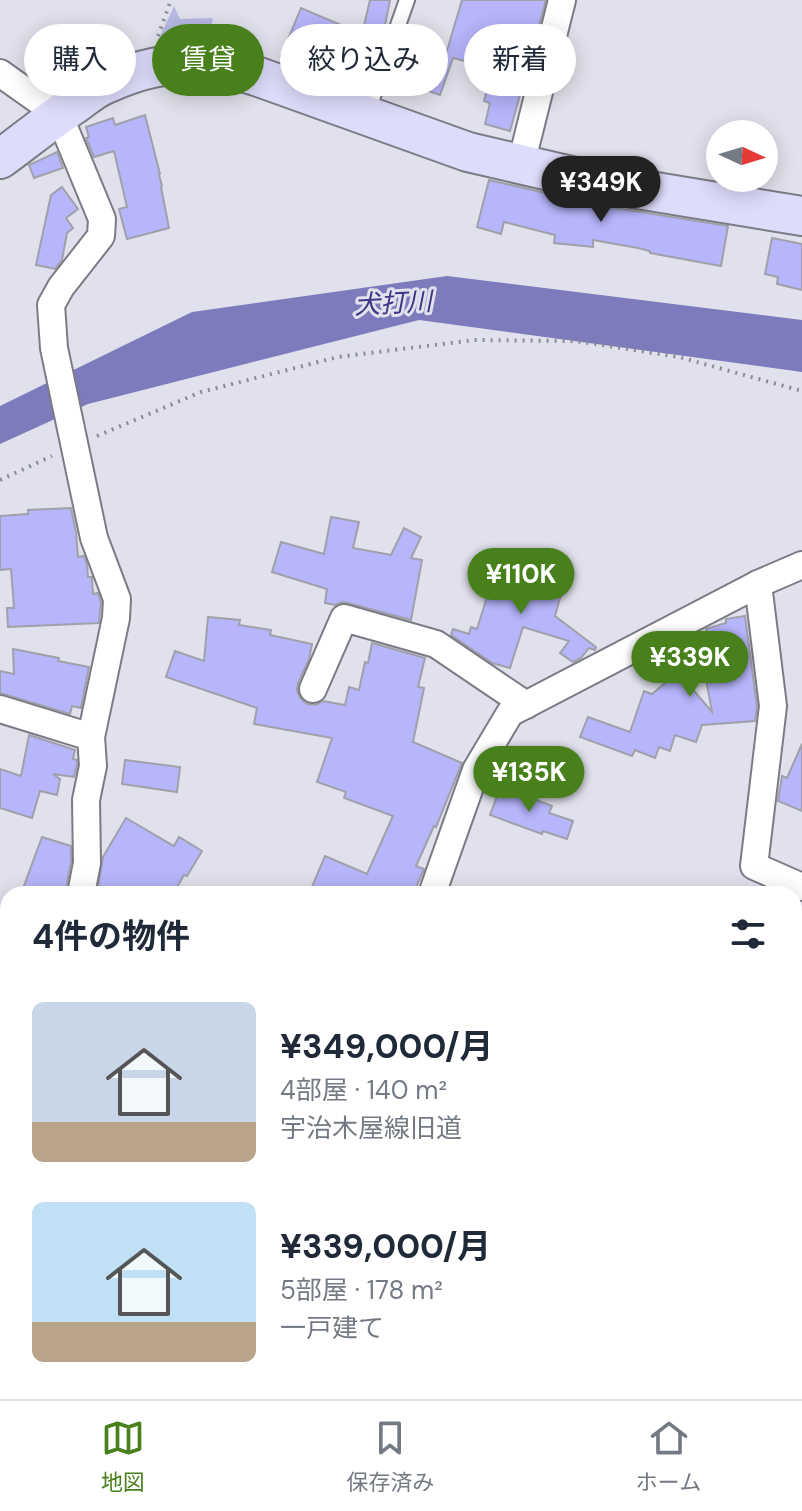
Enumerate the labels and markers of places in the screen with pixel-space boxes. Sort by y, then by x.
pin: ¥349K [545,156,657,224]
pin: ¥110K [465,548,577,616]
pin: ¥339K [634,631,746,699]
pin: ¥135K [473,746,585,814]

